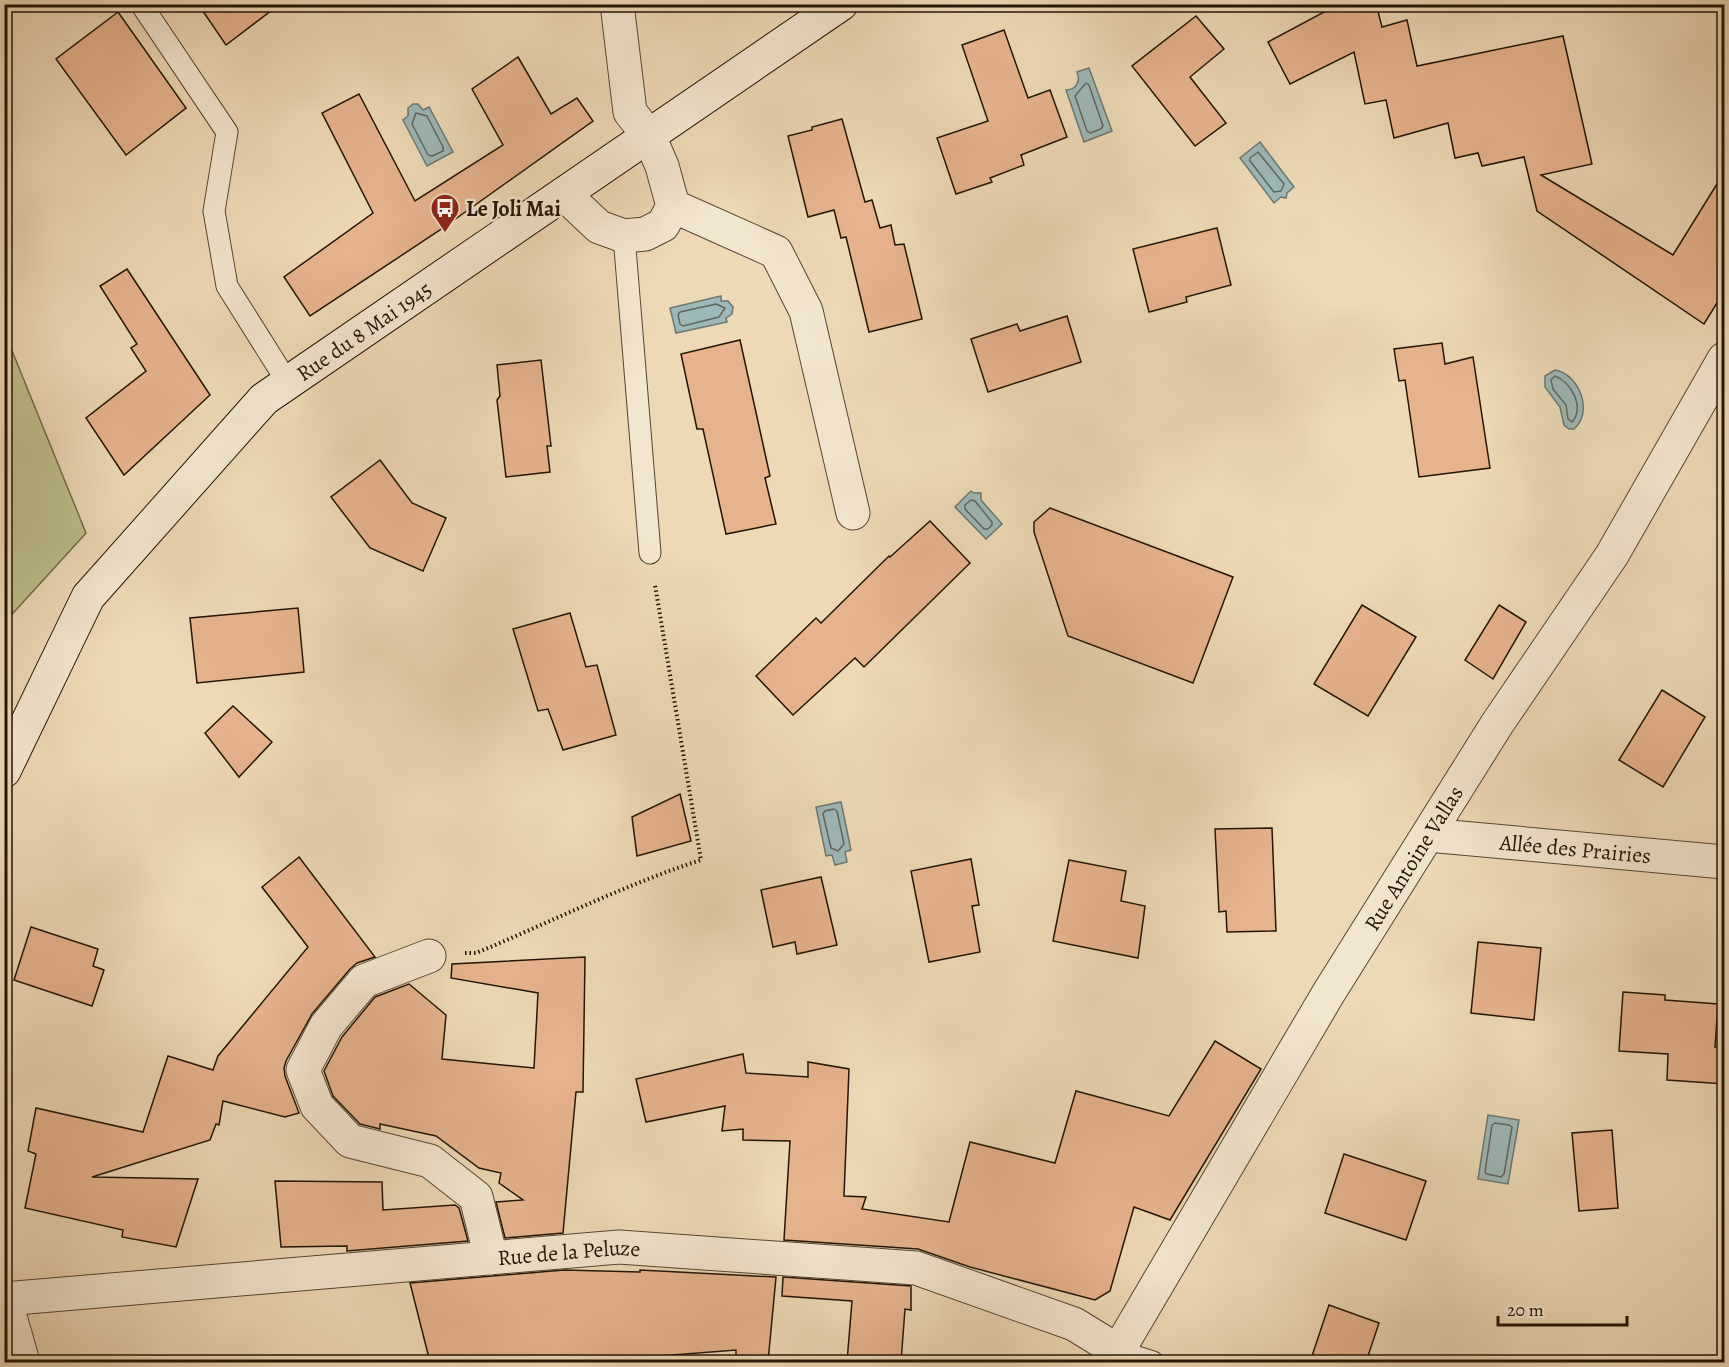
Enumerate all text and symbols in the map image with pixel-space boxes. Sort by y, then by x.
bus stop icon: Le Joli Mai [429,192,461,234]
place label: Le Joli Mai [466,194,561,224]
street label: Rue du 8 Mai 1945 [291,274,438,389]
street label: Rue Antoine Vallas [1357,780,1471,937]
street label: Allée des Prairies [1497,828,1652,871]
street label: Rue de la Peluze [496,1233,641,1273]
scale bar [1498,1289,1627,1327]
text: 20 m [1507,1298,1544,1322]

